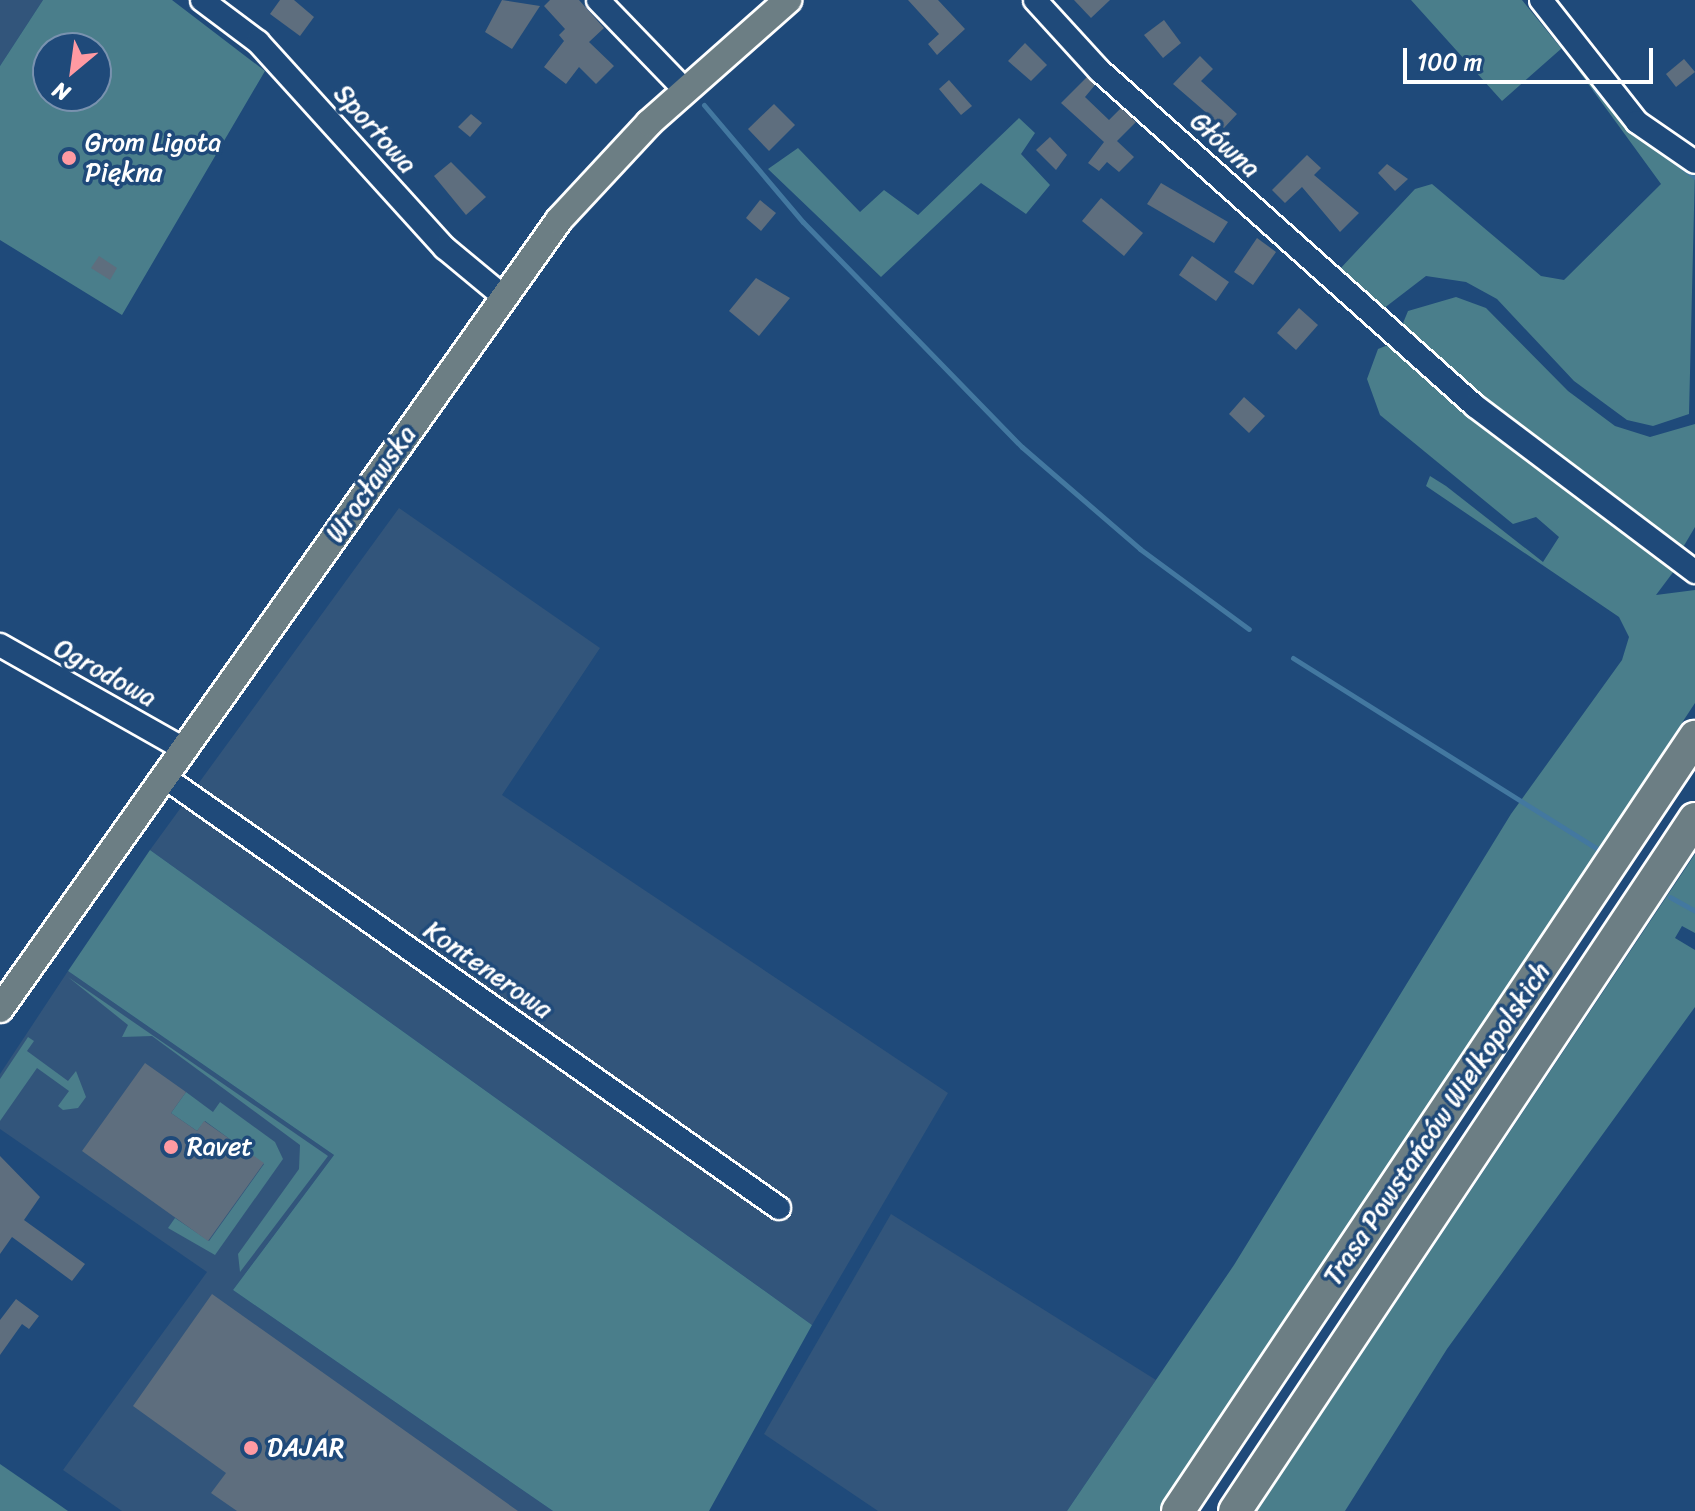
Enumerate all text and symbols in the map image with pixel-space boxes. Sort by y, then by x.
north arrow [32,32,112,112]
scale bar [1407,32,1657,82]
text: 100 m [1417,41,1482,83]
text: N [45,71,77,112]
street label: Sportowa [327,78,423,180]
street label: Główna [1184,106,1266,184]
place label: Grom Ligota Piękna [85,127,222,188]
marker: Grom Ligota Piękna [60,149,78,167]
street label: Wrocławska [319,420,423,548]
street label: Ogrodowa [49,632,161,714]
street label: Kontenerowa [418,914,558,1026]
street label: Trasa Powstańców Wielkopolskich [1317,956,1557,1292]
place label: Ravet [187,1131,253,1163]
marker: Ravet [162,1138,180,1156]
place label: DAJAR [267,1432,344,1464]
marker: DAJAR [242,1439,260,1457]

